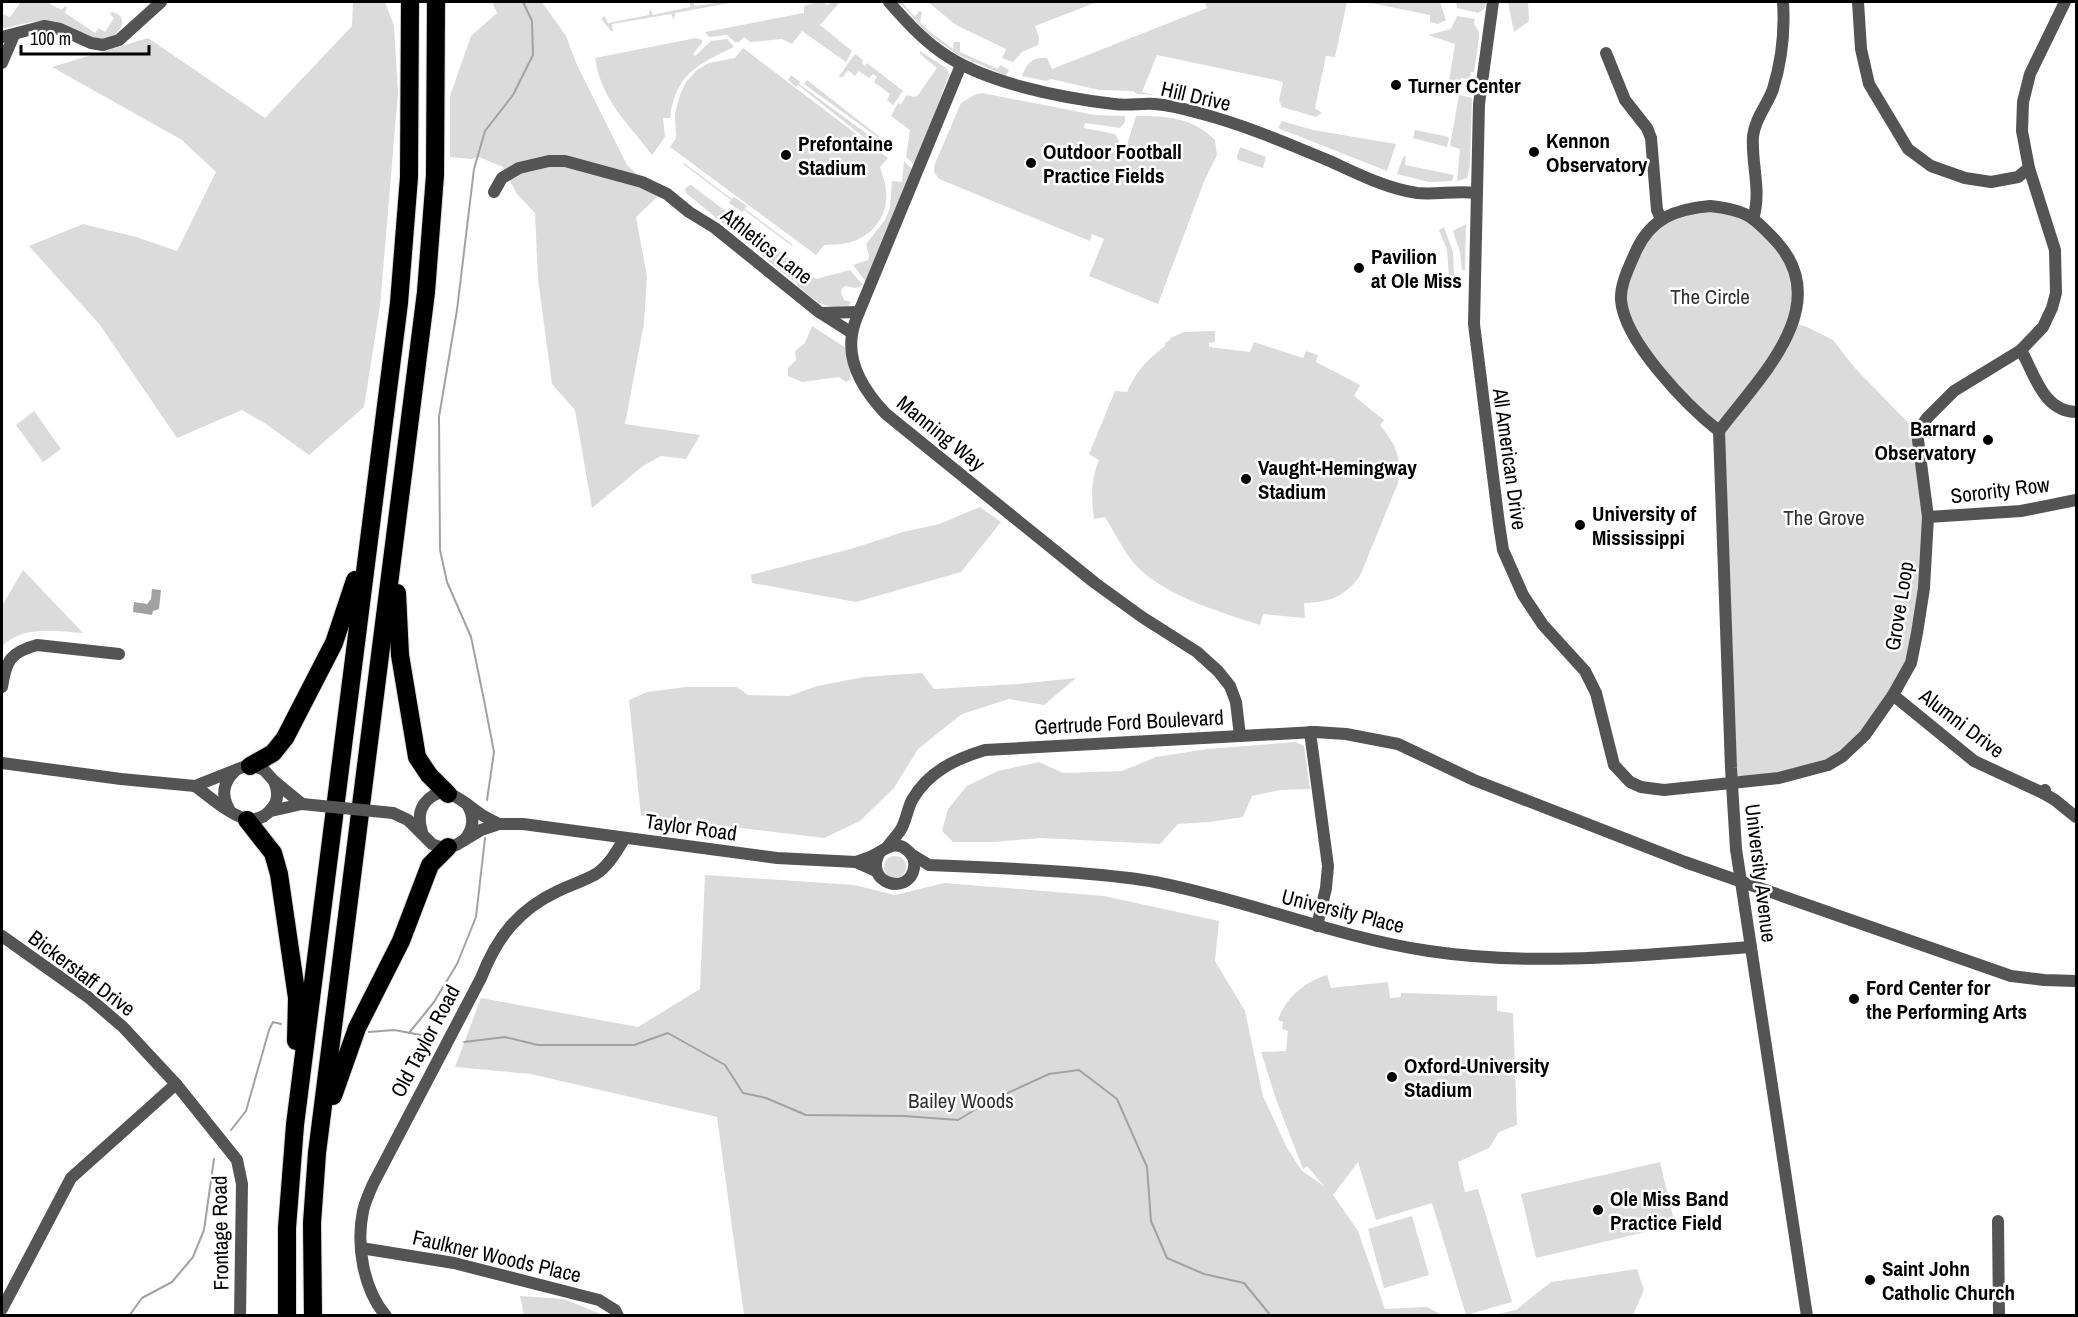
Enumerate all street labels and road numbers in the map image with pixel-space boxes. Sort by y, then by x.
street label: Hill Drive [1158,74,1234,118]
street label: Athletics Lane [714,200,819,291]
street label: All American Drive [1486,385,1534,532]
street label: Manning Way [891,389,991,478]
street label: Sorority Row [1949,469,2052,510]
street label: Grove Loop [1878,559,1920,653]
street label: Alumni Drive [1913,681,2010,765]
street label: Gertrude Ford Boulevard [1034,703,1224,741]
street label: University Avenue [1738,802,1784,944]
street label: Taylor Road [643,806,739,848]
street label: University Place [1279,882,1407,940]
street label: Bickerstaff Drive [23,923,141,1023]
street label: Old Taylor Road [383,980,467,1102]
street label: Frontage Road [204,1175,236,1291]
street label: Faulkner Woods Place [410,1223,584,1289]

